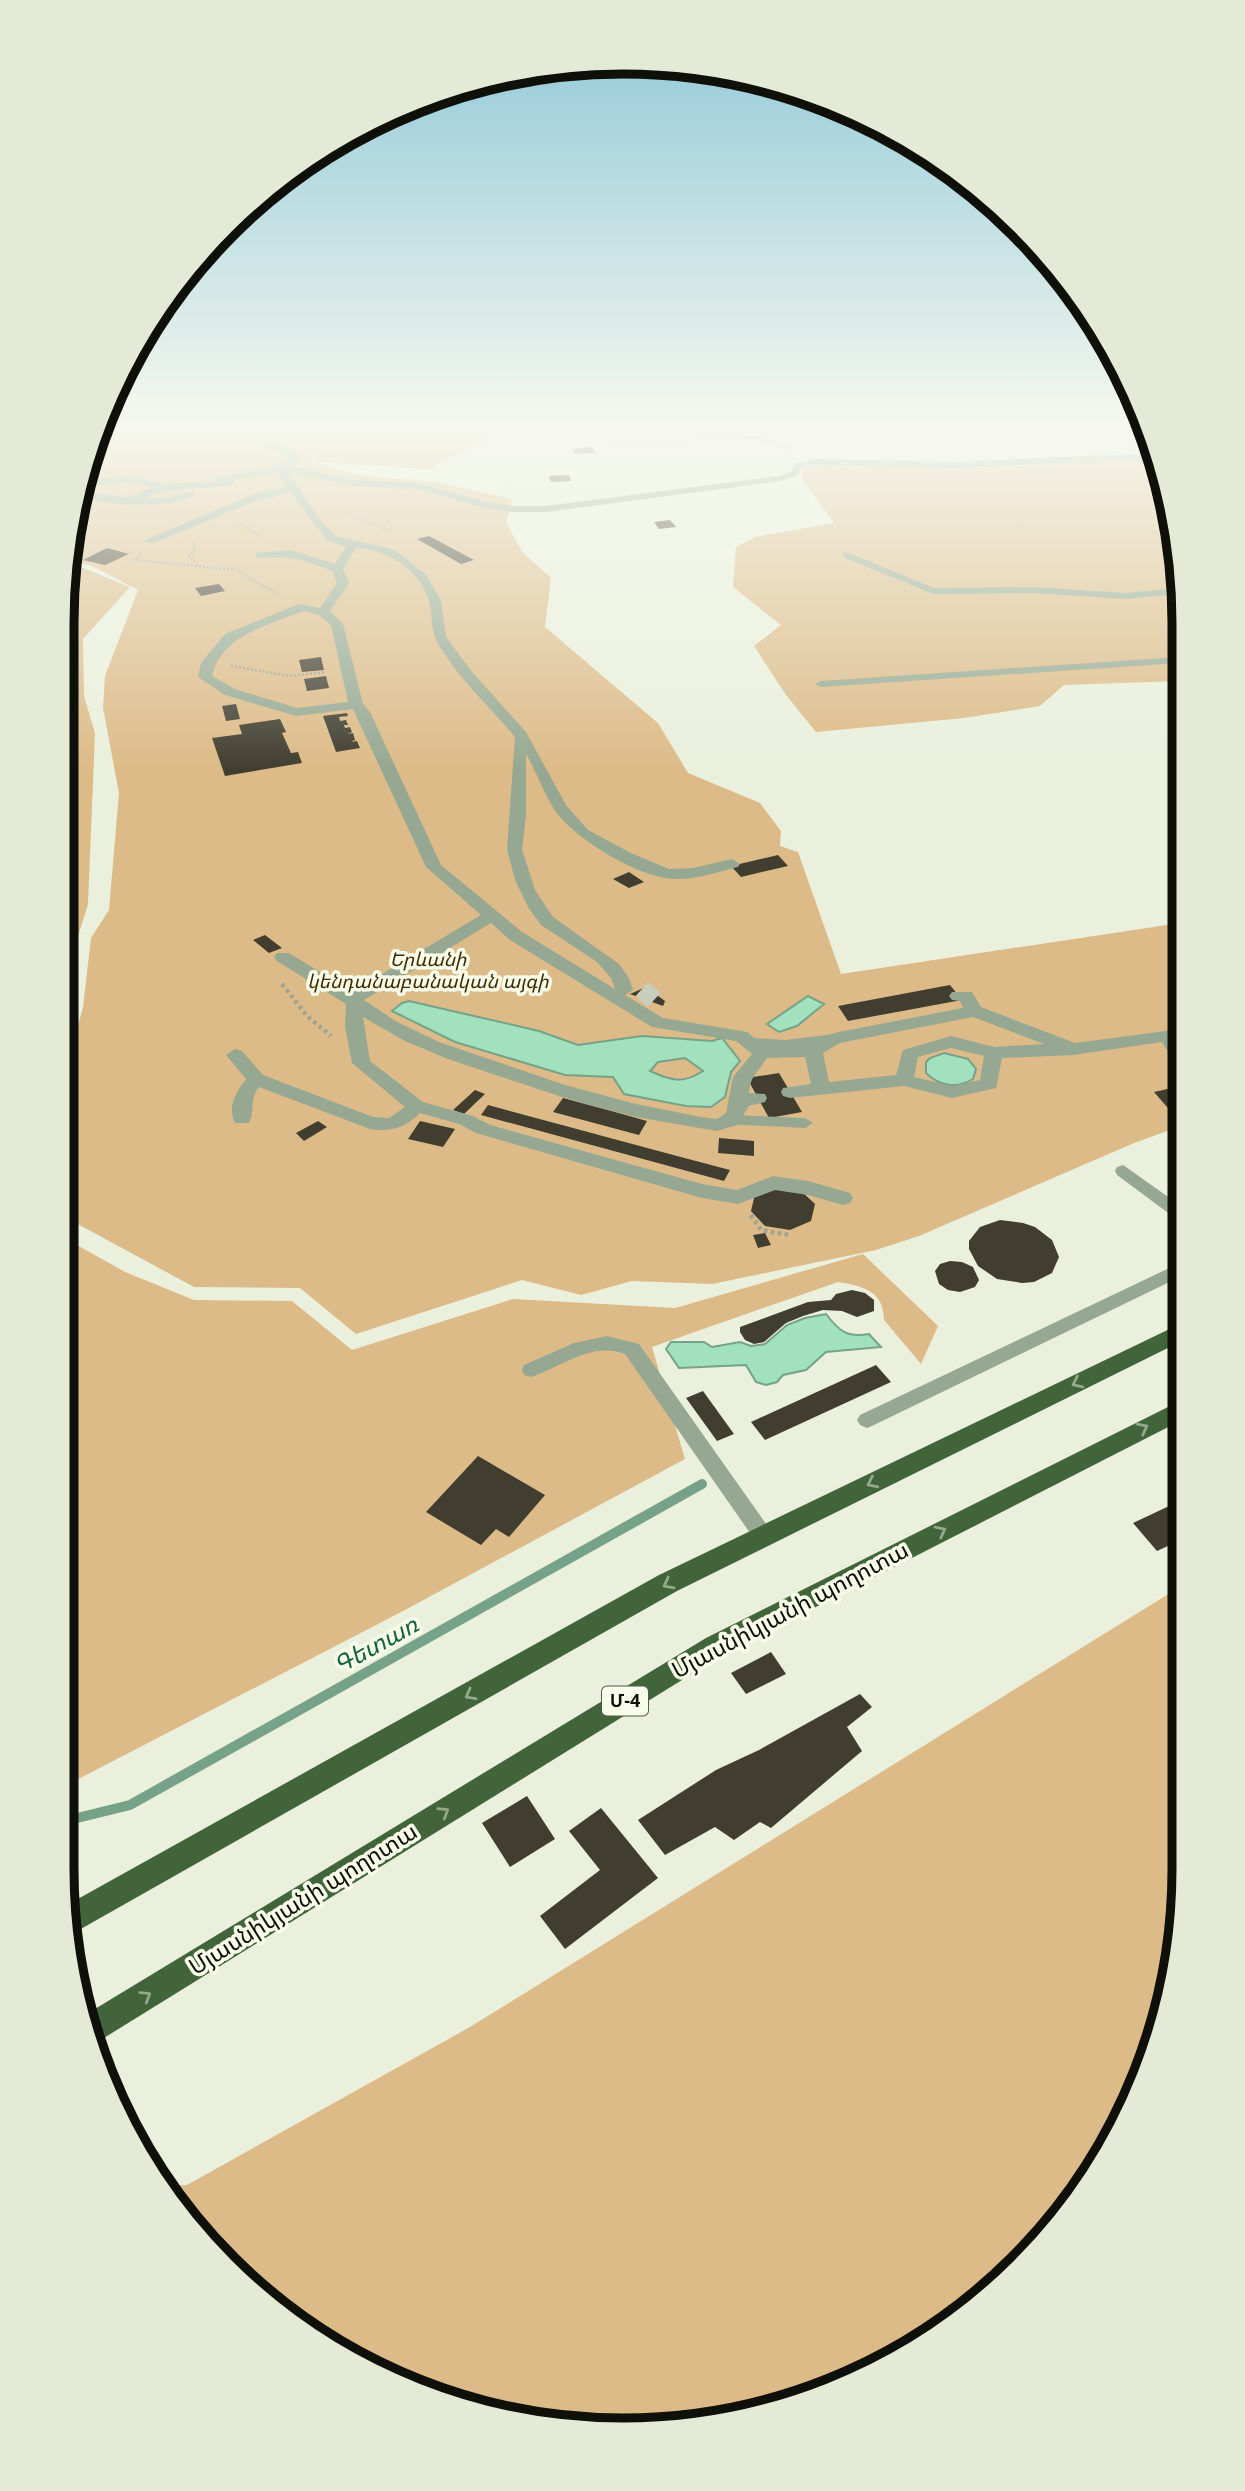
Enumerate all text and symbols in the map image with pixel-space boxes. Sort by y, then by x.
park label: Երևանի կենդանաբանական այգի [307,946,549,994]
one-way arrow [1072,1375,1084,1389]
one-way arrow [1136,1423,1149,1437]
one-way arrow [867,1475,879,1489]
one-way arrow [933,1526,946,1540]
street label: Մյասնիկյանի պողոտա [665,1533,914,1685]
one-way arrow [663,1575,675,1589]
water label: Գետառ [327,1606,424,1680]
road number: Մ-4 [602,1686,648,1716]
one-way arrow [464,1687,477,1700]
one-way arrow [437,1808,450,1821]
street label: Մյասնիկյանի պողոտա [182,1815,423,1982]
one-way arrow [139,1991,152,2004]

